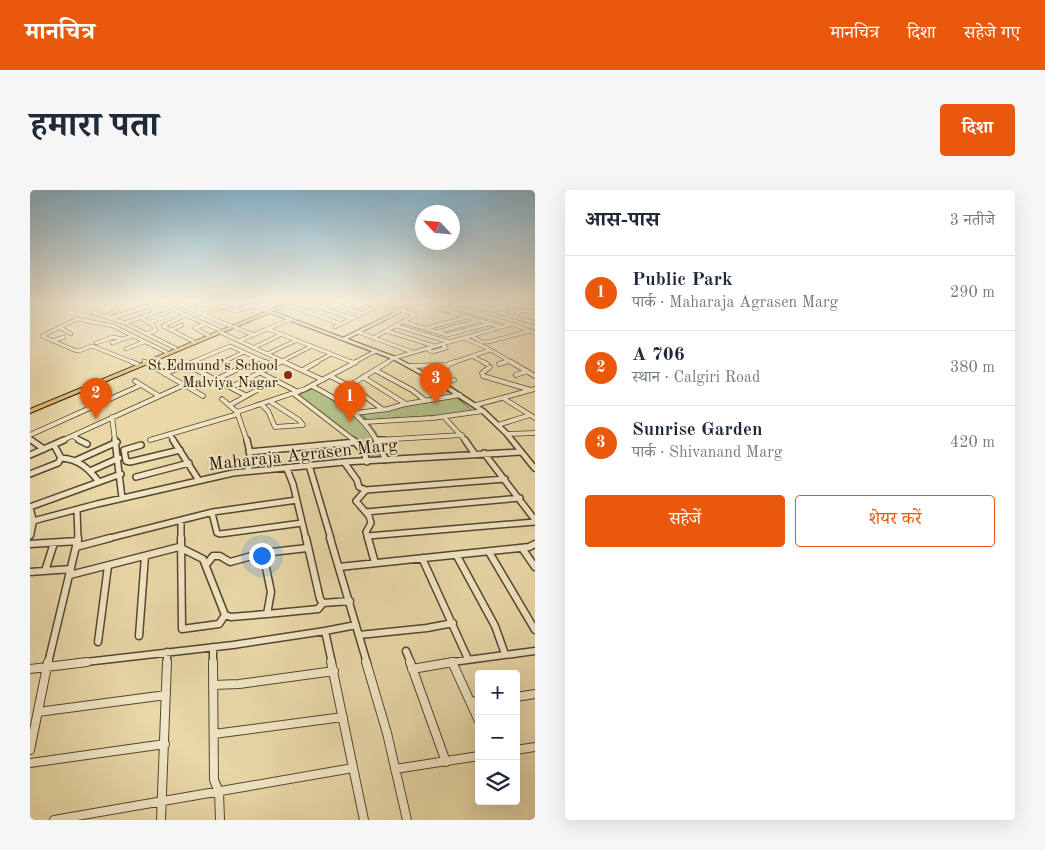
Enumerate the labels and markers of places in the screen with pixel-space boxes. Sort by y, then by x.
place label: St.Edmund’s School Malviya Nagar [147,359,278,391]
pin: 3 [420,363,452,404]
marker: St.Edmund’s School Malviya Nagar [282,369,294,381]
pin: 2 [80,378,112,419]
pin: 1 [334,381,366,422]

